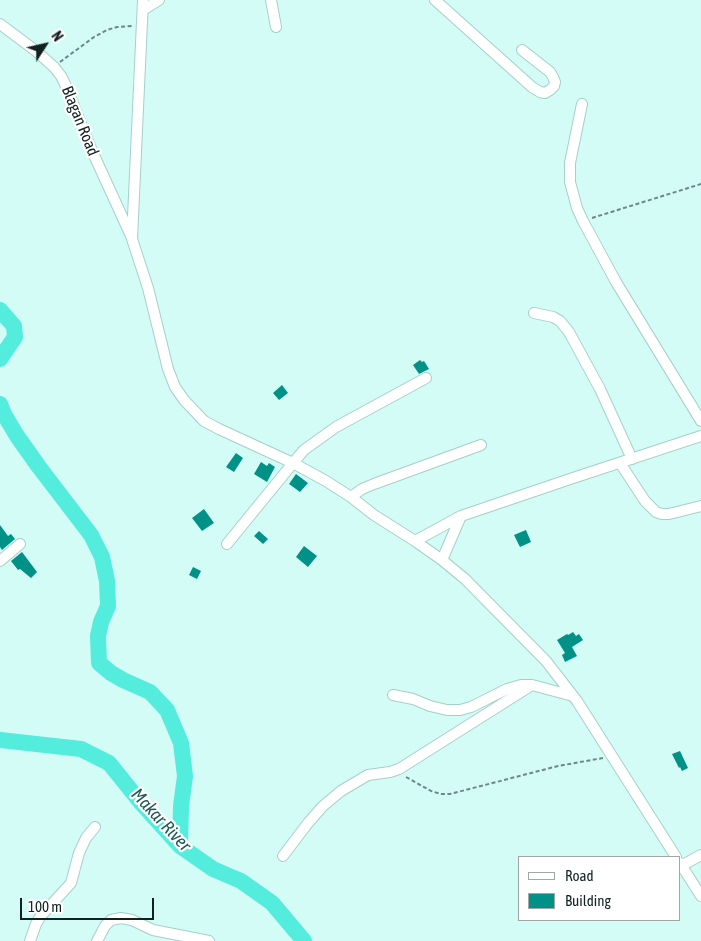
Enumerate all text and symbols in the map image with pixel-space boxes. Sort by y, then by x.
north arrow [20,20,70,70]
text: N [48,28,66,44]
street label: Blagan Road [57,83,103,159]
water label: Makar River [127,784,195,856]
legend [518,856,681,921]
text: Road [565,867,594,884]
scale bar [22,888,156,920]
text: Building [565,892,611,909]
text: 100 m [28,898,62,915]

